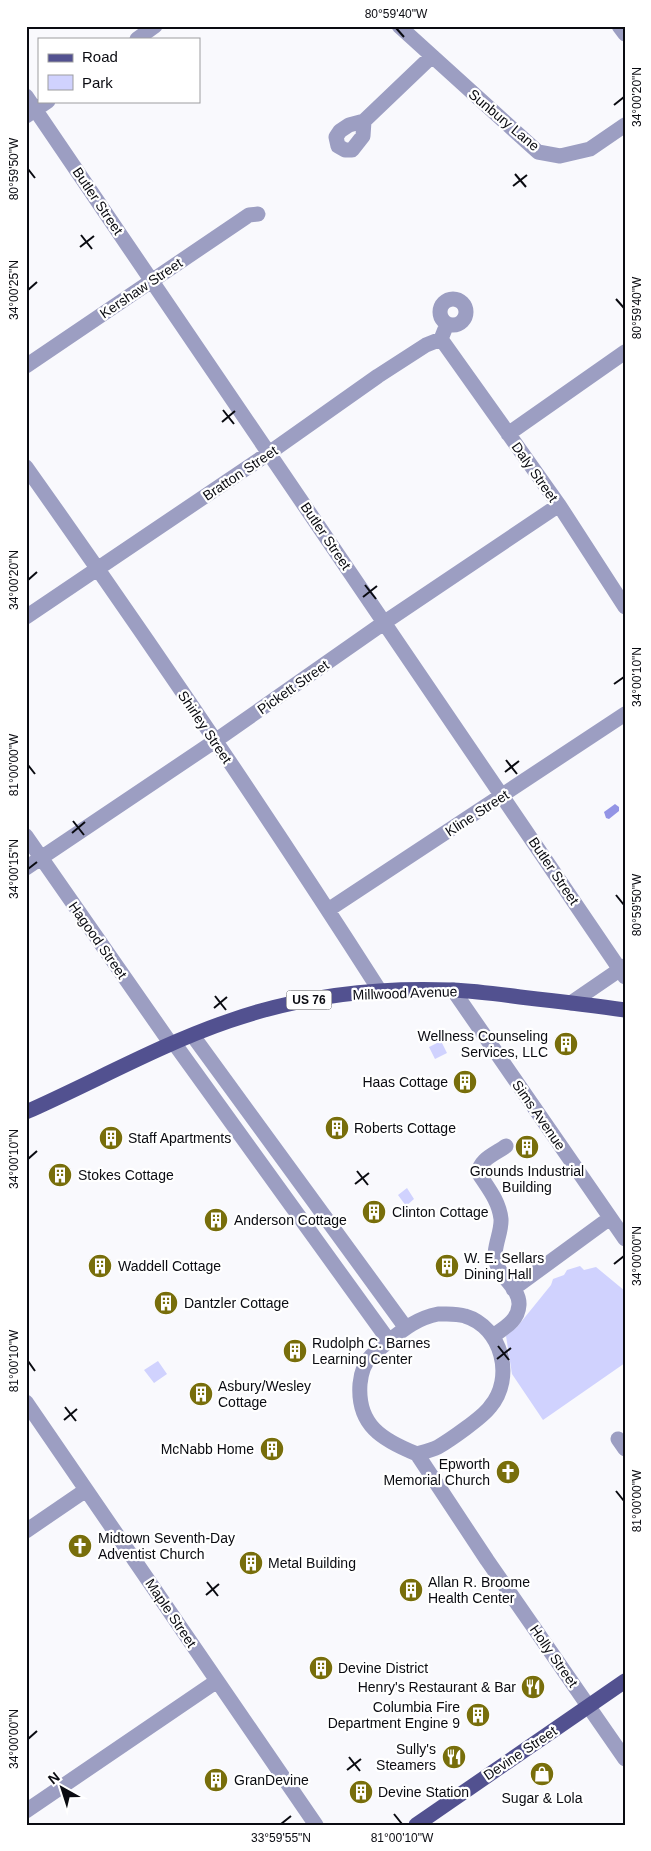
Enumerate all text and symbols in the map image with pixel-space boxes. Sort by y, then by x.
text: 80°59'40"W [365,7,428,21]
legend [38,38,200,102]
text: Road [82,48,118,65]
text: 34°00'20"N [630,67,644,127]
text: Park [82,74,113,91]
street label: Sunbury Lane [465,86,543,154]
text: 80°59'50"W [7,137,21,200]
street label: Butler Street [70,164,126,238]
street label: Kershaw Street [97,255,185,321]
text: 34°00'25"N [7,260,21,320]
text: 80°59'40"W [630,276,644,339]
street label: Daly Street [509,439,561,505]
street label: Bratton Street [200,442,280,504]
street label: Butler Street [298,499,354,573]
text: 34°00'20"N [7,550,21,610]
text: 34°00'10"N [630,647,644,707]
street label: Pickett Street [254,657,332,717]
street label: Shirley Street [175,688,235,766]
text: 81°00'00"W [7,733,21,796]
street label: Kline Street [442,787,512,839]
street label: Butler Street [526,834,582,908]
text: 34°00'15"N [7,839,21,899]
text: 80°59'50"W [630,873,644,936]
street label: Hagood Street [66,898,131,982]
street label: Millwood Avenue [352,983,458,1003]
road number: US 76 [286,990,332,1010]
place label: Wellness Counseling Services, LLC [418,1028,548,1060]
building icon: Wellness Counseling Services, LLC [553,1031,579,1057]
building icon: Haas Cottage [452,1069,478,1095]
place label: Haas Cottage [362,1074,448,1090]
street label: Sims Avenue [509,1077,569,1153]
building icon: Roberts Cottage [324,1115,350,1141]
place label: Roberts Cottage [354,1120,456,1136]
building icon: Staff Apartments [98,1125,124,1151]
text: 34°00'10"N [7,1129,21,1189]
place label: Staff Apartments [128,1130,231,1146]
building icon: Grounds Industrial Building [514,1134,540,1160]
building icon: Stokes Cottage [47,1162,73,1188]
place label: Grounds Industrial Building [470,1163,584,1195]
place label: Stokes Cottage [78,1167,174,1183]
building icon: Clinton Cottage [361,1199,387,1225]
place label: Clinton Cottage [392,1204,489,1220]
building icon: Anderson Cottage [203,1207,229,1233]
place label: Anderson Cottage [234,1212,347,1228]
text: 34°00'00"N [630,1226,644,1286]
place label: W. E. Sellars Dining Hall [464,1250,544,1282]
building icon: Waddell Cottage [87,1253,113,1279]
building icon: W. E. Sellars Dining Hall [434,1253,460,1279]
place label: Waddell Cottage [118,1258,221,1274]
building icon: Dantzler Cottage [153,1290,179,1316]
place label: Dantzler Cottage [184,1295,289,1311]
text: 81°00'10"W [7,1329,21,1392]
place label: Rudolph C. Barnes Learning Center [312,1335,430,1367]
building icon: Rudolph C. Barnes Learning Center [282,1338,308,1364]
place label: Asbury/Wesley Cottage [218,1378,311,1410]
building icon: Asbury/Wesley Cottage [188,1381,214,1407]
building icon: McNabb Home [259,1436,285,1462]
place label: McNabb Home [161,1441,254,1457]
place label: Epworth Memorial Church [383,1456,490,1488]
church icon: Epworth Memorial Church [495,1459,521,1485]
text: 81°00'00"W [630,1469,644,1532]
place label: Midtown Seventh-Day Adventist Church [98,1530,235,1562]
church icon: Midtown Seventh-Day Adventist Church [67,1533,93,1559]
building icon: Metal Building [238,1550,264,1576]
place label: Metal Building [268,1555,356,1571]
place label: Allan R. Broome Health Center [428,1574,530,1606]
street label: Maple Street [142,1576,200,1650]
building icon: Allan R. Broome Health Center [398,1577,424,1603]
street label: Holly Street [527,1622,581,1690]
building icon: Devine District [308,1655,334,1681]
place label: Devine District [338,1660,428,1676]
restaurant icon: Henry's Restaurant & Bar [520,1674,546,1700]
place label: Henry's Restaurant & Bar [358,1679,516,1695]
place label: Columbia Fire Department Engine 9 [328,1699,460,1731]
building icon: Columbia Fire Department Engine 9 [465,1702,491,1728]
text: 34°00'00"N [7,1709,21,1769]
street label: Devine Street [480,1723,560,1783]
place label: Sully's Steamers [376,1741,436,1773]
restaurant icon: Sully's Steamers [441,1744,467,1770]
shop icon: Sugar & Lola [529,1761,555,1787]
north arrow [38,1764,88,1814]
building icon: GranDevine [203,1767,229,1793]
text: N [45,1768,63,1787]
place label: GranDevine [234,1772,309,1788]
building icon: Devine Station [348,1779,374,1805]
place label: Devine Station [378,1784,469,1800]
place label: Sugar & Lola [502,1790,583,1806]
text: 33°59'55"N [251,1831,311,1845]
text: 81°00'10"W [371,1831,434,1845]

